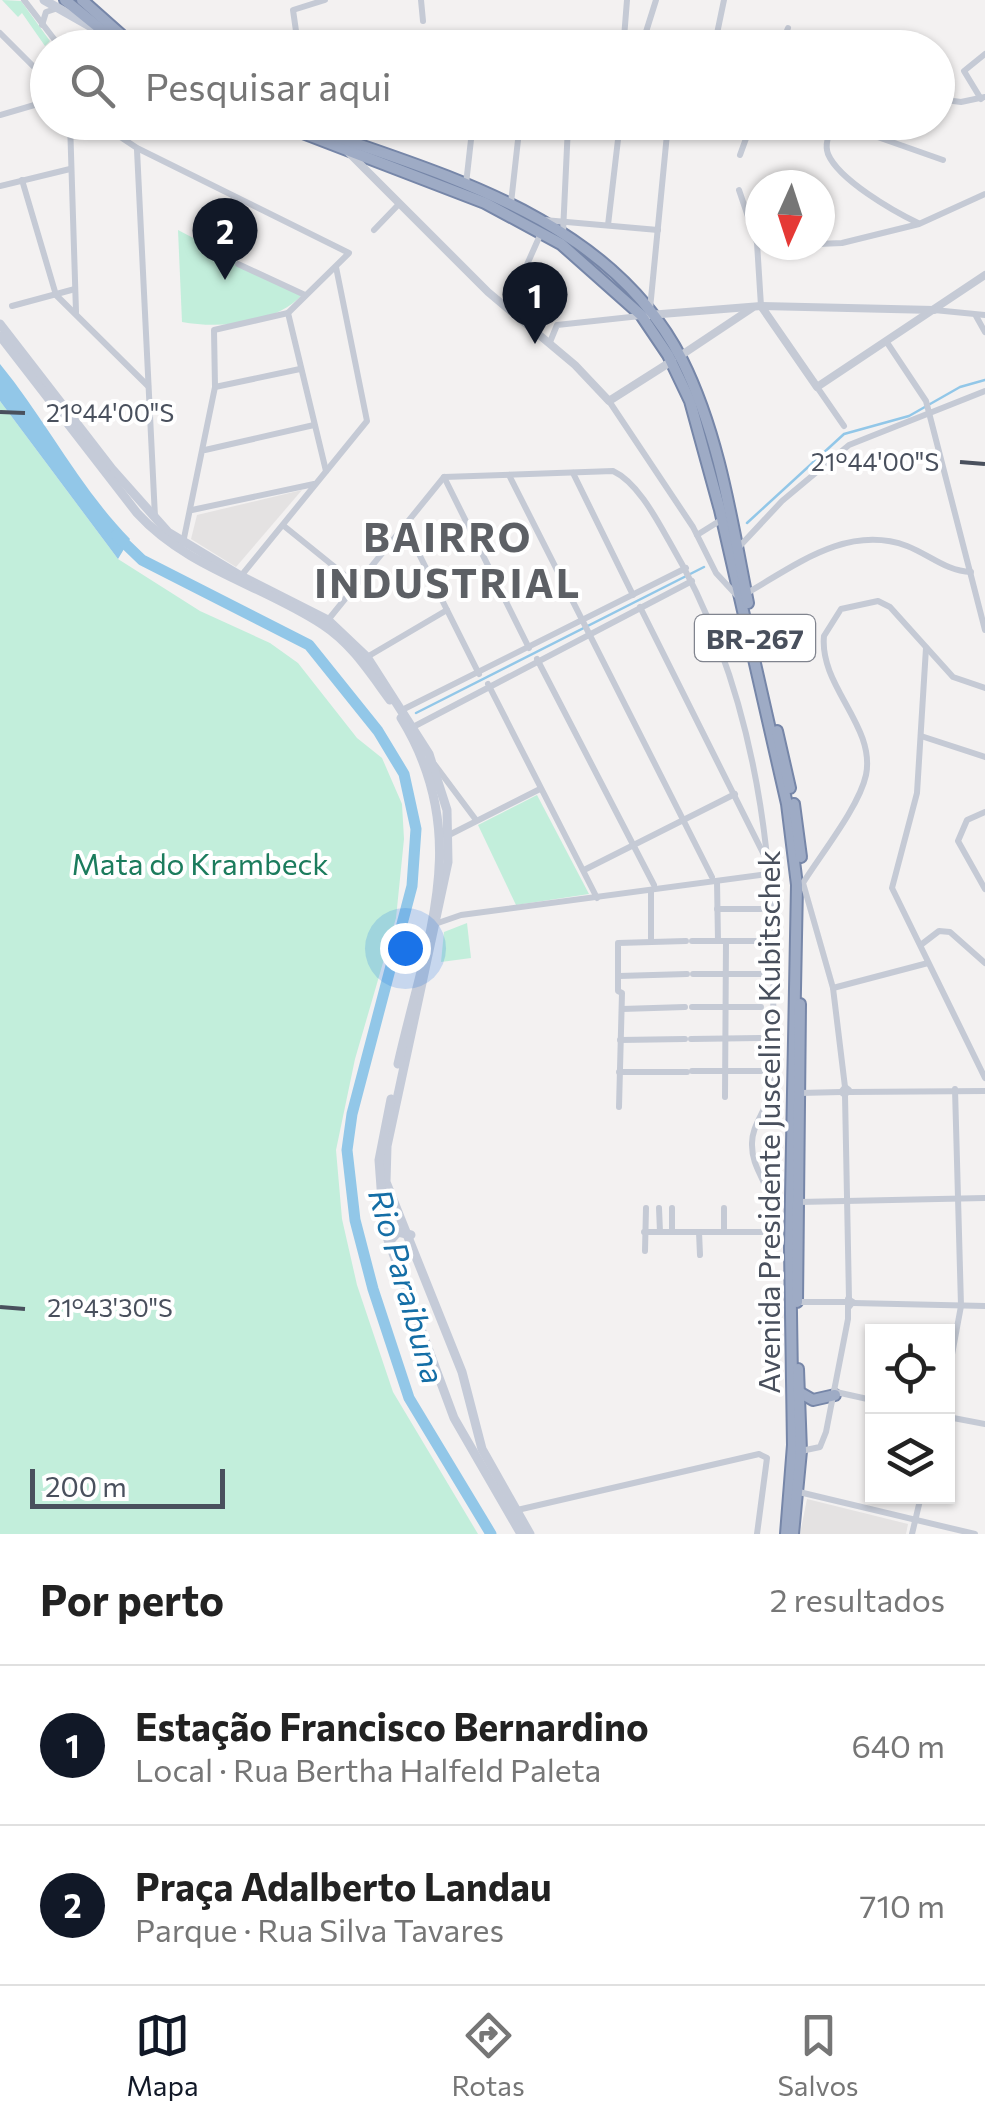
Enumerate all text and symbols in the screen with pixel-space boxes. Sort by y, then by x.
search box [30,30,955,140]
icon: search [65,58,120,113]
text: Pesquisar aqui [145,62,391,109]
north arrow [745,170,835,260]
pin: 2 [192,198,258,280]
pin: 1 [502,262,568,344]
text: 21°44'00"S [46,397,174,427]
text: 21°44'00"S [811,446,939,476]
district label: BAIRRO INDUSTRIAL [314,511,582,606]
road number: BR-267 [695,615,815,661]
park label: Mata do Krambeck [71,844,329,881]
street label: Avenida Presidente Juscelino Kubitschek [749,850,786,1394]
your location [380,923,431,974]
water label: Rio Paraibuna [361,1184,455,1388]
text: 21°43'30"S [47,1292,173,1322]
map controls [865,1324,955,1504]
button: locate [865,1324,955,1414]
button: layers [865,1414,955,1504]
scale bar [30,1464,225,1508]
text: 200 m [45,1469,127,1503]
text: Por perto [40,1573,224,1625]
text: 2 resultados [770,1579,945,1619]
text: Estação Francisco Bernardino [135,1702,649,1749]
text: 1 [65,1725,80,1765]
text: 640 m [851,1725,945,1765]
text: Local · Rua Bertha Halfeld Paleta [135,1749,601,1789]
text: Praça Adalberto Landau [135,1862,552,1909]
text: 2 [63,1885,82,1925]
text: 710 m [859,1885,945,1925]
text: Parque · Rua Silva Tavares [135,1909,504,1949]
tab: Mapa [126,2008,199,2102]
tab: Rotas [451,2008,525,2102]
tab: Salvos [777,2008,859,2102]

